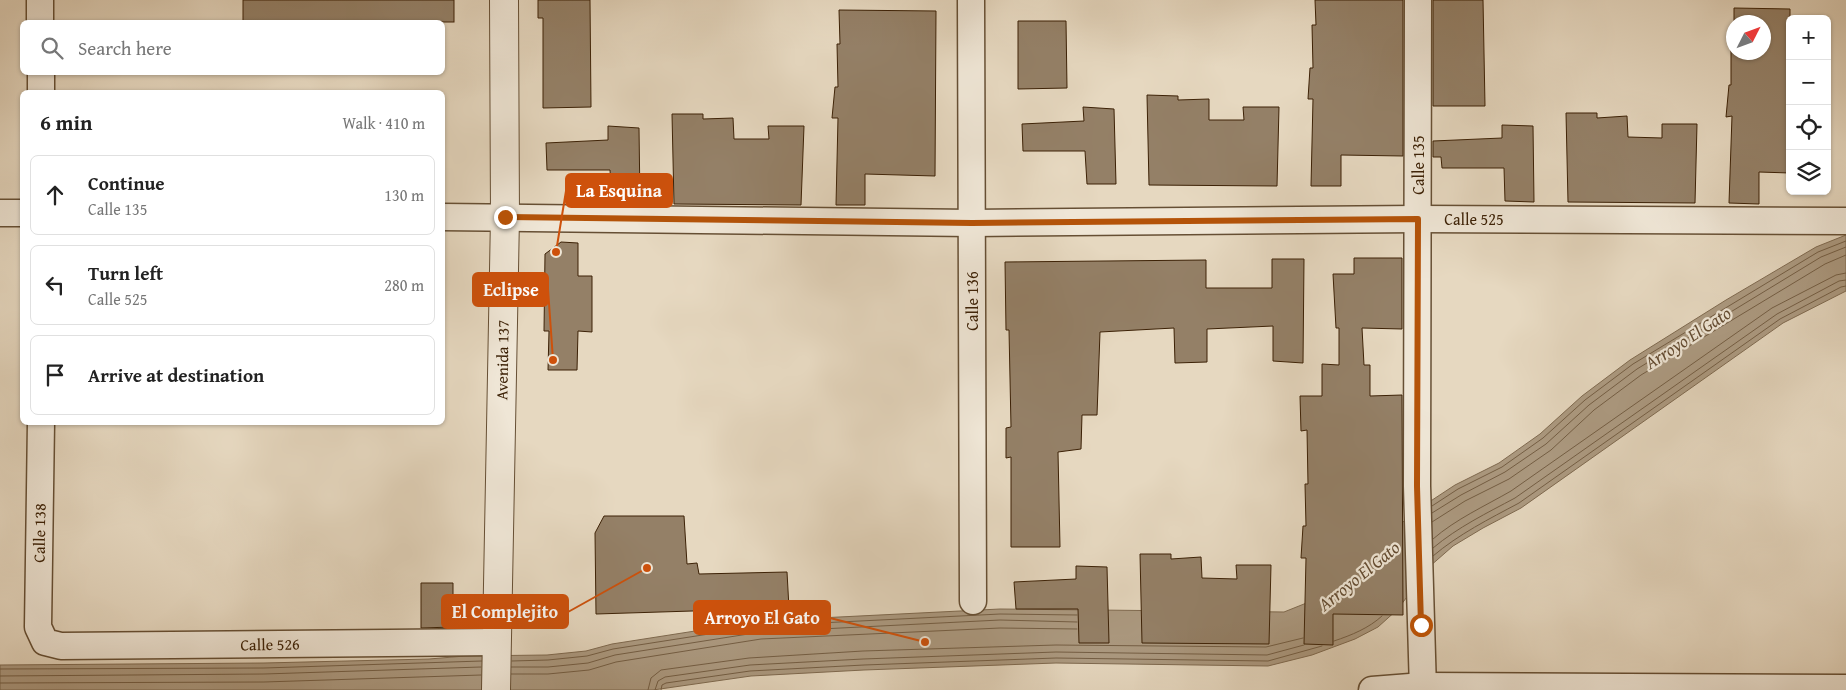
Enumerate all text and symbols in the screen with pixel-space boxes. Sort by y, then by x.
north arrow [1726,15,1771,60]
map controls [1786,15,1831,195]
button: + [1786,15,1831,60]
search box [20,20,445,75]
icon: search [38,34,66,62]
text: Search here [78,34,172,62]
button: − [1786,60,1831,105]
button: locate [1786,105,1831,150]
text: 6 min [40,107,92,138]
text: Walk · 410 m [342,111,425,135]
street label: Calle 135 [1406,135,1430,195]
button: layers [1786,150,1831,195]
text: Continue [88,169,165,197]
callout: La Esquina [566,174,672,207]
text: La Esquina [576,177,663,204]
icon: ahead [41,181,69,209]
text: 130 m [384,183,424,207]
text: Calle 135 [88,197,147,221]
route end [494,206,517,229]
street label: Calle 525 [1444,207,1504,231]
text: Turn left [88,259,163,287]
icon: left [41,271,69,299]
street label: Calle 136 [960,271,984,331]
text: 280 m [384,273,424,297]
callout: Eclipse [473,273,548,306]
text: Eclipse [483,276,539,303]
text: Calle 525 [88,287,147,311]
water label: Arroyo El Gato [1638,299,1737,376]
street label: Avenida 137 [489,319,515,400]
icon: arrive [41,361,69,389]
text: Arrive at destination [88,361,264,389]
street label: Calle 138 [26,503,52,563]
water label: Arroyo El Gato [1311,534,1406,618]
callout: El Complejito [442,595,568,628]
text: El Complejito [452,598,559,625]
callout: Arroyo El Gato [694,601,830,634]
text: Arroyo El Gato [704,604,820,631]
route start [1410,614,1433,637]
street label: Calle 526 [240,631,300,657]

